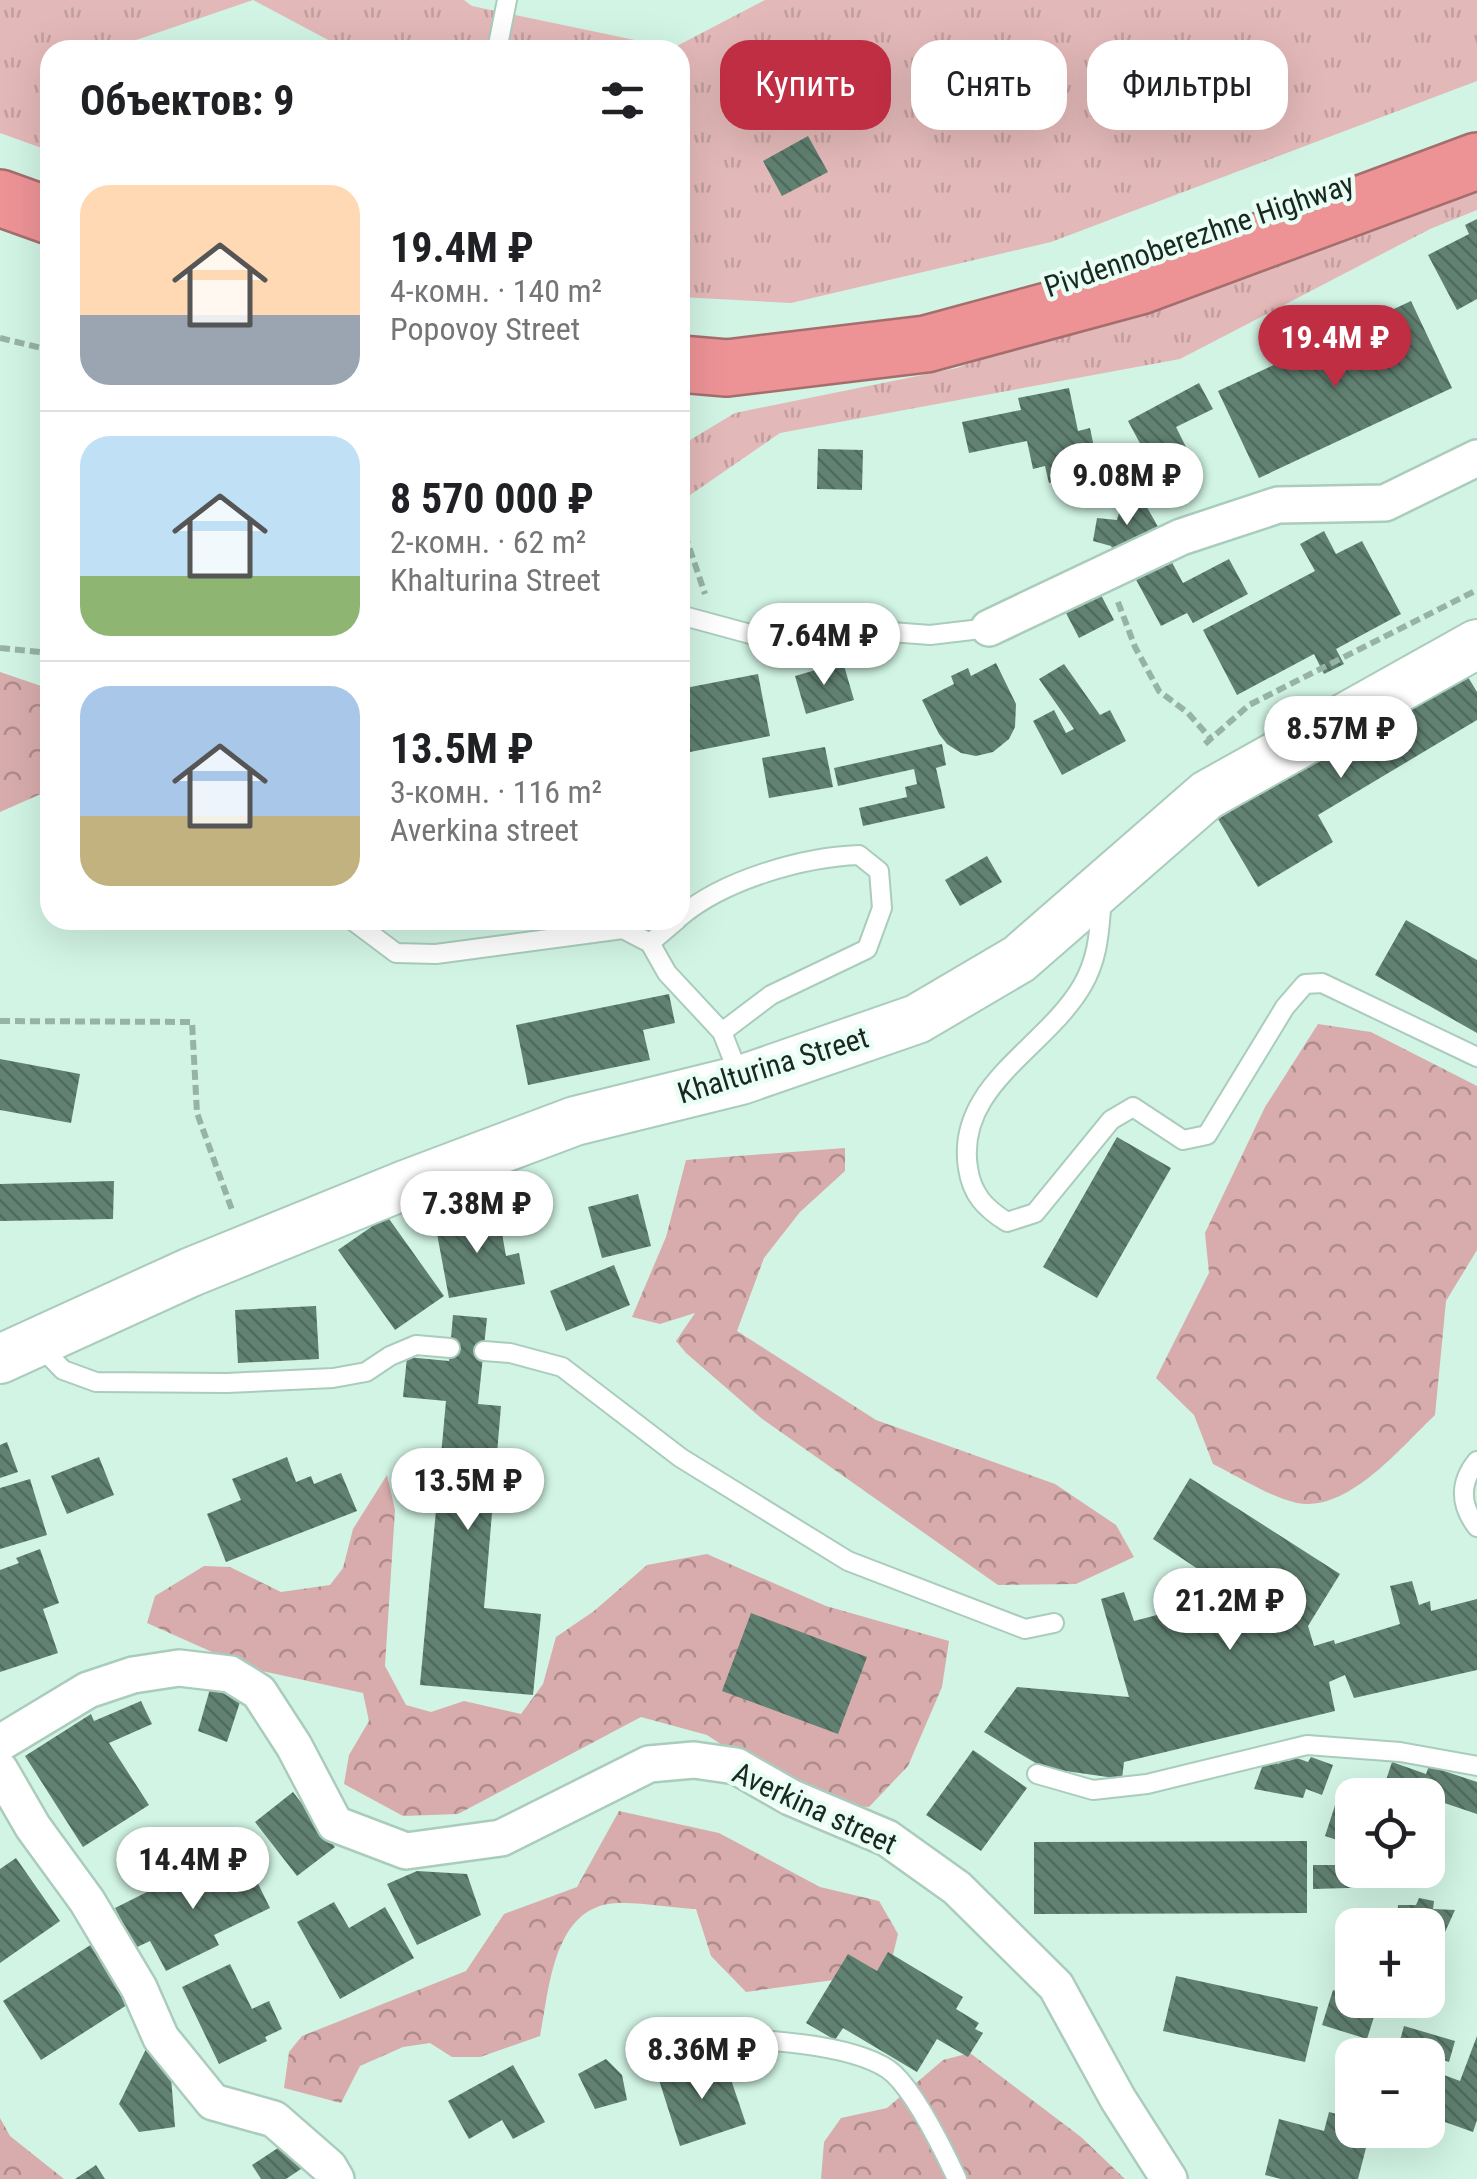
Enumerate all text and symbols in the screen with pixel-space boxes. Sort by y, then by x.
chip: Купить [720,40,891,130]
chip: Снять [911,40,1067,130]
chip: Фильтры [1087,40,1288,130]
icon: filters [595,73,650,128]
text: Объектов: 9 [80,76,294,125]
street label: Pivdennoberezhne Highway [1040,166,1358,304]
text: 19.4M ₽ [390,223,534,272]
icon: home [160,225,280,345]
text: 4-комн. · 140 m² [390,272,602,310]
pin: 19.4M ₽ [1243,305,1427,390]
text: Popovoy Street [390,310,580,348]
text: 19.4M ₽ [1280,318,1390,356]
pin: 9.08M ₽ [1035,443,1219,528]
text: 9.08M ₽ [1072,456,1182,494]
text: 8 570 000 ₽ [390,474,594,523]
icon: home [160,476,280,596]
text: 2-комн. · 62 m² [390,523,586,561]
text: Khalturina Street [390,561,601,599]
pin: 7.64M ₽ [732,603,916,688]
text: 7.64M ₽ [769,616,879,654]
pin: 8.57M ₽ [1249,696,1433,781]
text: 8.57M ₽ [1286,709,1396,747]
text: 13.5M ₽ [390,724,534,773]
icon: home [160,726,280,846]
text: 3-комн. · 116 m² [390,773,602,811]
text: Averkina street [390,811,579,849]
street label: Khalturina Street [673,1019,873,1111]
pin: 7.38M ₽ [385,1171,569,1256]
text: 7.38M ₽ [422,1184,532,1222]
pin: 13.5M ₽ [376,1448,560,1533]
text: 13.5M ₽ [413,1461,523,1499]
pin: 21.2M ₽ [1138,1568,1322,1653]
text: 21.2M ₽ [1175,1581,1285,1619]
street label: Averkina street [727,1755,903,1861]
map controls [1335,1778,1445,2148]
button: locate [1335,1778,1445,1888]
pin: 14.4M ₽ [101,1827,285,1912]
text: 14.4M ₽ [138,1840,248,1878]
button: + [1335,1908,1445,2018]
pin: 8.36M ₽ [610,2017,794,2102]
text: 8.36M ₽ [647,2030,757,2068]
button: − [1335,2038,1445,2148]

